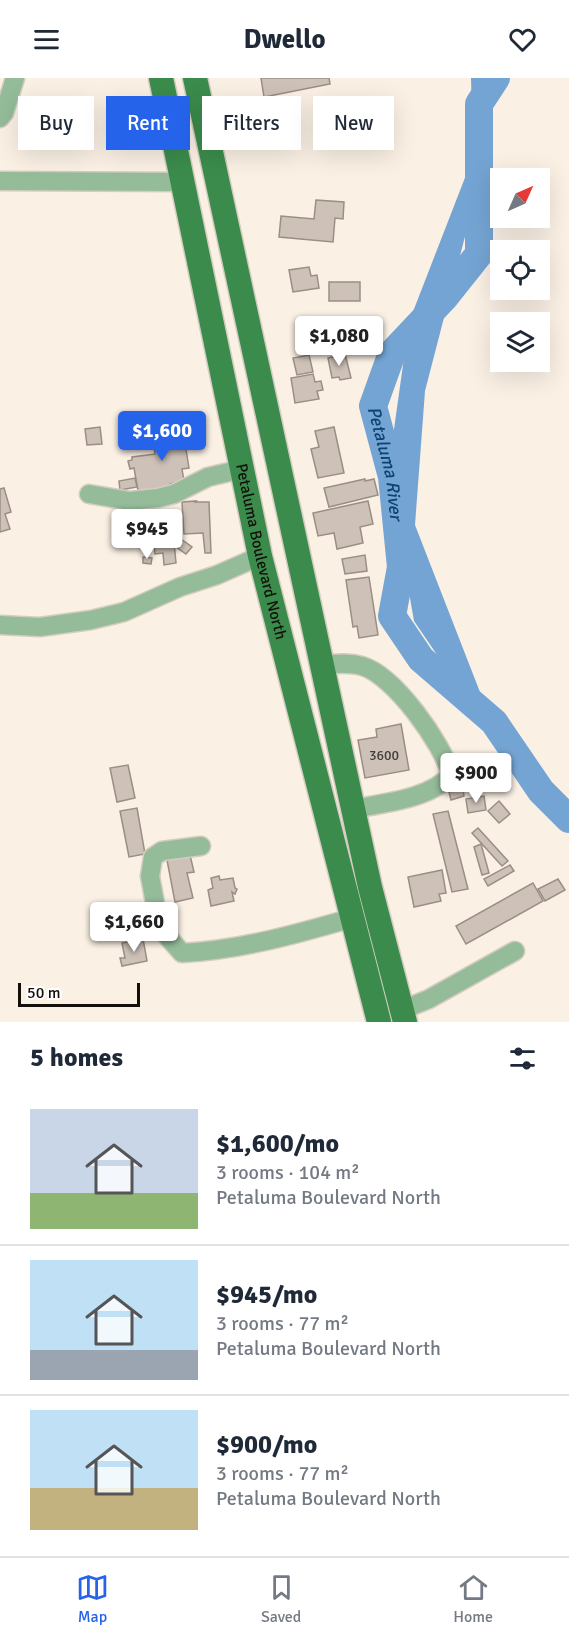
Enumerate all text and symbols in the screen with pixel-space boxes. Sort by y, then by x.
icon: menu [30,23,63,56]
text: Dwello [243,23,326,56]
icon: heart [506,23,539,56]
chip: Buy [18,96,94,150]
chip: Rent [106,96,190,150]
chip: Filters [202,96,301,150]
chip: New [313,96,394,150]
north arrow [490,168,550,228]
map controls [490,168,550,372]
button: locate [490,240,550,300]
button: layers [490,312,550,372]
pin: $1,080 [290,316,388,367]
text: $1,080 [309,323,369,348]
water label: Petaluma River [363,404,407,523]
pin: $1,600 [113,411,211,462]
text: $1,600 [132,418,192,443]
street label: Petaluma Boulevard North [231,462,291,642]
pin: $945 [111,509,183,560]
text: $945 [125,516,169,541]
house number: 3600 [369,747,399,764]
pin: $900 [440,753,512,804]
text: $900 [454,760,498,785]
pin: $1,660 [85,902,183,953]
text: $1,660 [104,909,164,934]
scale bar [18,980,140,1007]
text: 50 m [27,983,61,1003]
text: 5 homes [30,1042,123,1074]
icon: filters [506,1042,539,1075]
text: $1,600/mo [216,1128,339,1160]
icon: home [78,1133,150,1205]
text: 3 rooms · 104 m² [216,1160,360,1185]
text: Petaluma Boulevard North [216,1185,441,1210]
text: $945/mo [216,1279,317,1311]
icon: home [78,1284,150,1356]
text: 3 rooms · 77 m² [216,1311,349,1336]
text: Petaluma Boulevard North [216,1336,441,1361]
text: $900/mo [216,1429,317,1461]
icon: home [78,1434,150,1506]
text: 3 rooms · 77 m² [216,1461,349,1486]
text: Petaluma Boulevard North [216,1486,441,1511]
tab: Map [76,1571,109,1627]
tab: Saved [261,1571,301,1627]
tab: Home [453,1571,493,1627]

